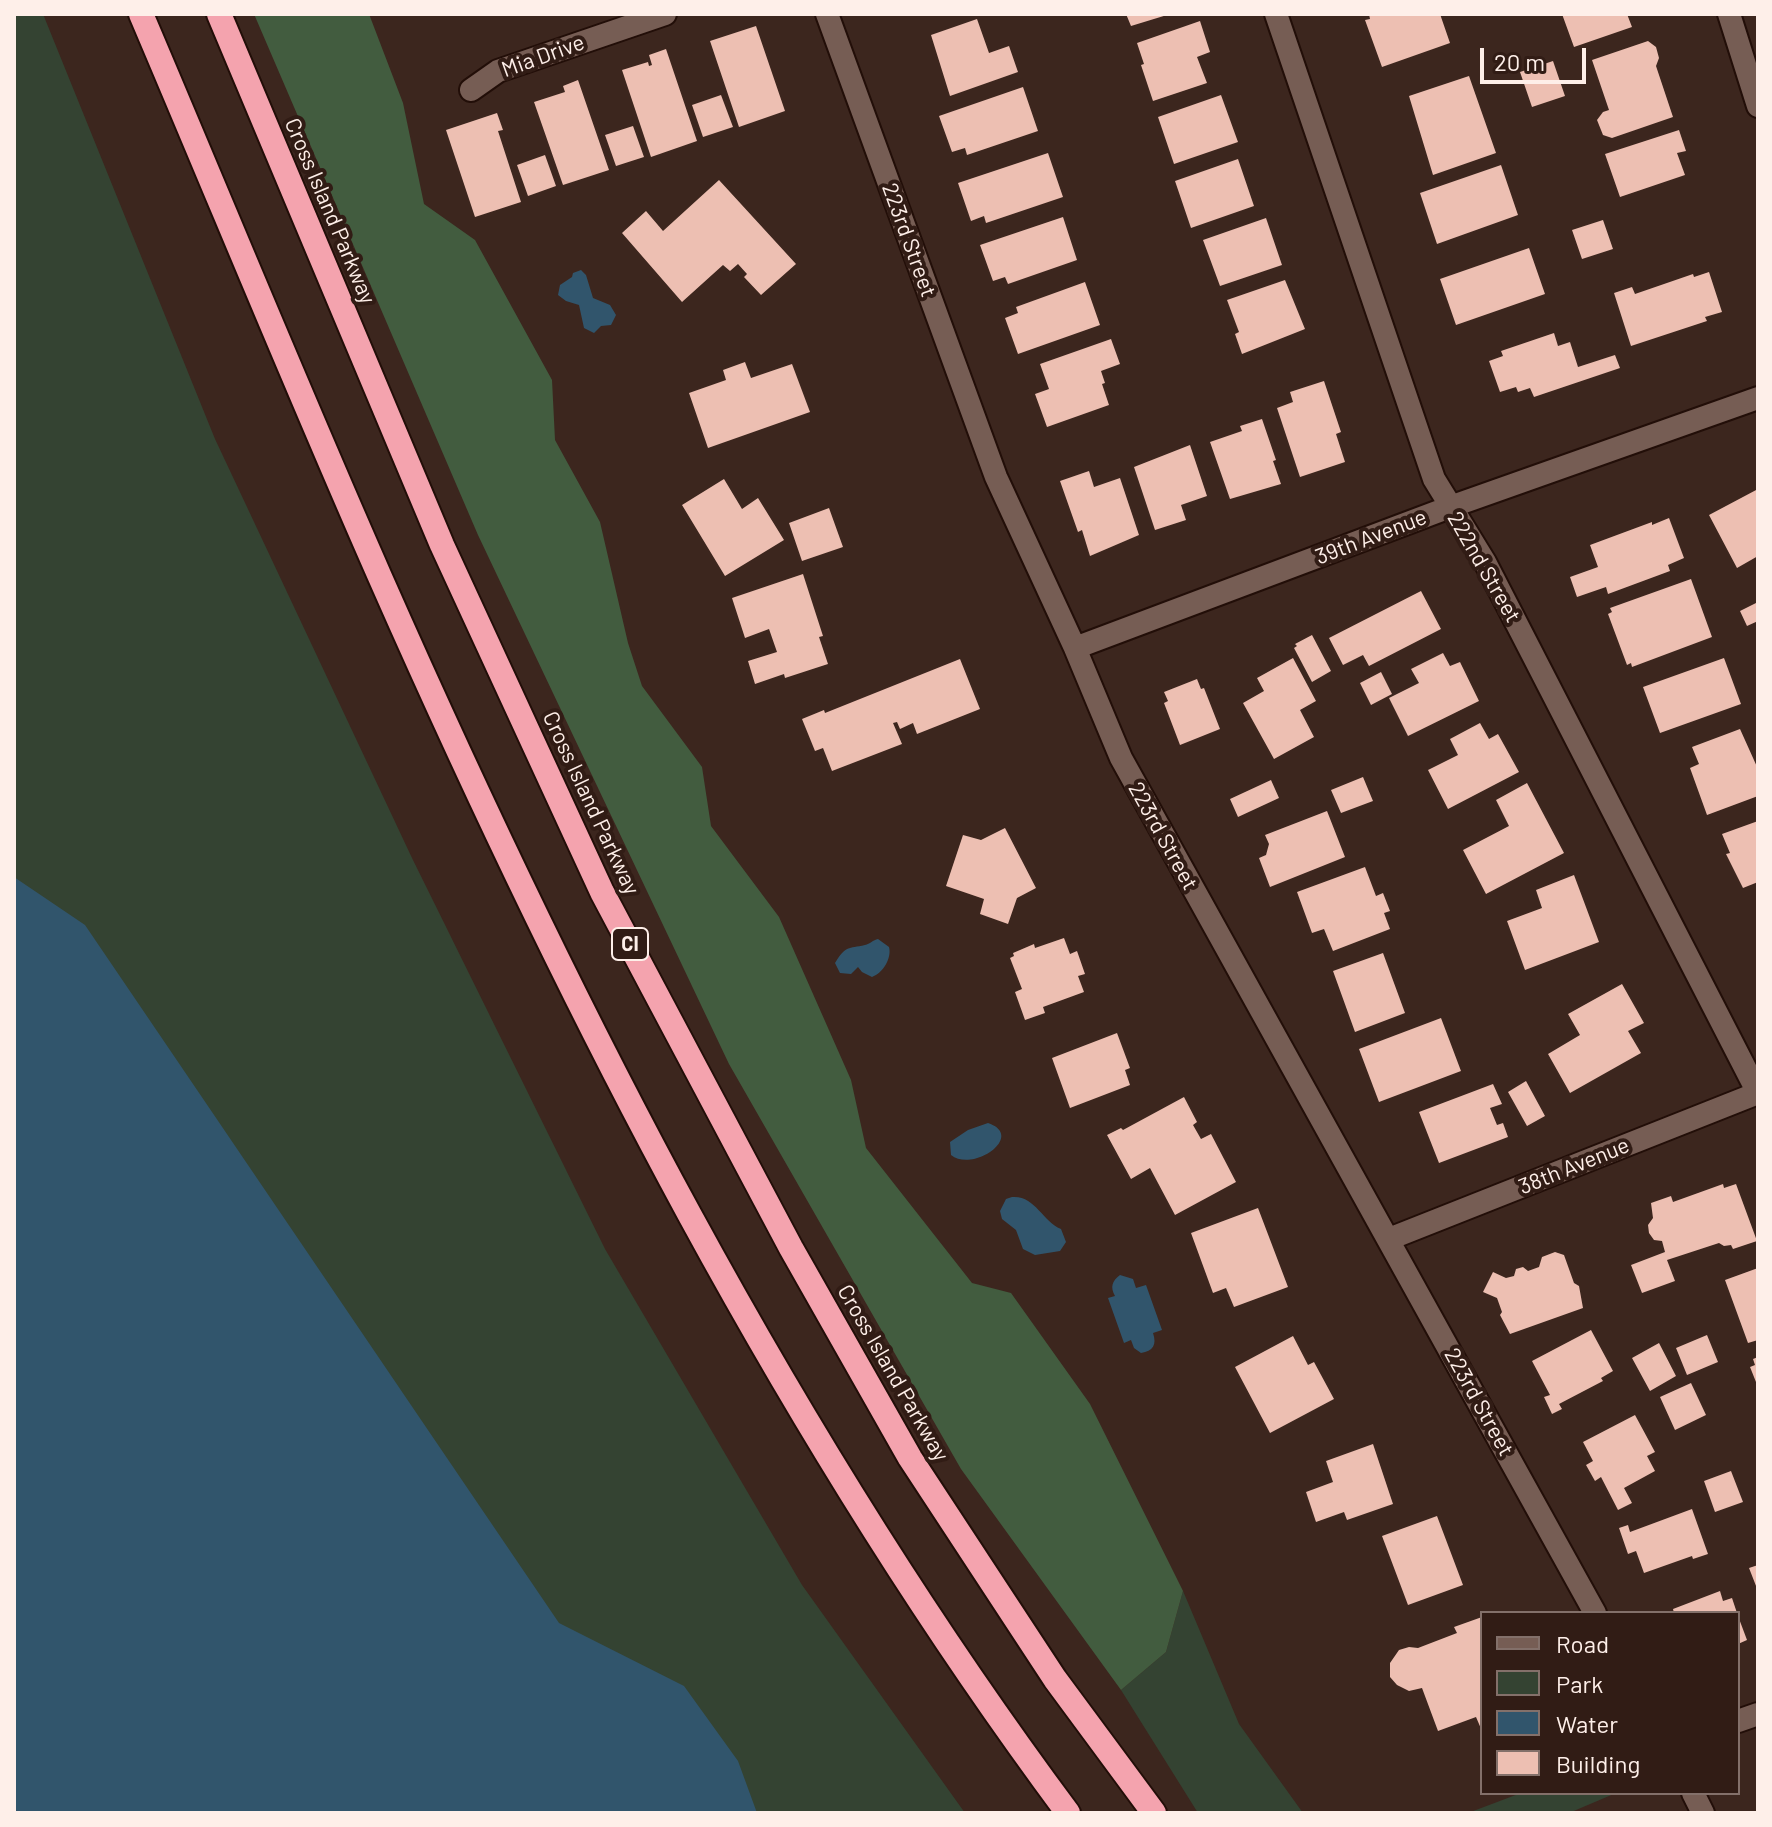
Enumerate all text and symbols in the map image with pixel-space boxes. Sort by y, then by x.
street label: Mia Drive [498,29,588,83]
scale bar [1484,32,1590,82]
text: 20 m [1494,47,1545,76]
street label: Cross Island Parkway [279,114,381,308]
street label: 223rd Street [876,180,942,300]
street label: 39th Avenue [1312,504,1430,570]
street label: 222nd Street [1442,507,1526,627]
street label: Cross Island Parkway [537,707,645,899]
street label: 223rd Street [1123,777,1203,895]
road number: CI [612,928,648,960]
street label: 38th Avenue [1515,1132,1633,1200]
street label: Cross Island Parkway [832,1280,954,1466]
street label: 223rd Street [1439,1343,1519,1461]
legend [1480,1611,1740,1795]
text: Road [1556,1629,1609,1658]
text: Park [1556,1669,1603,1698]
text: Water [1556,1709,1618,1738]
text: Building [1556,1749,1640,1778]

